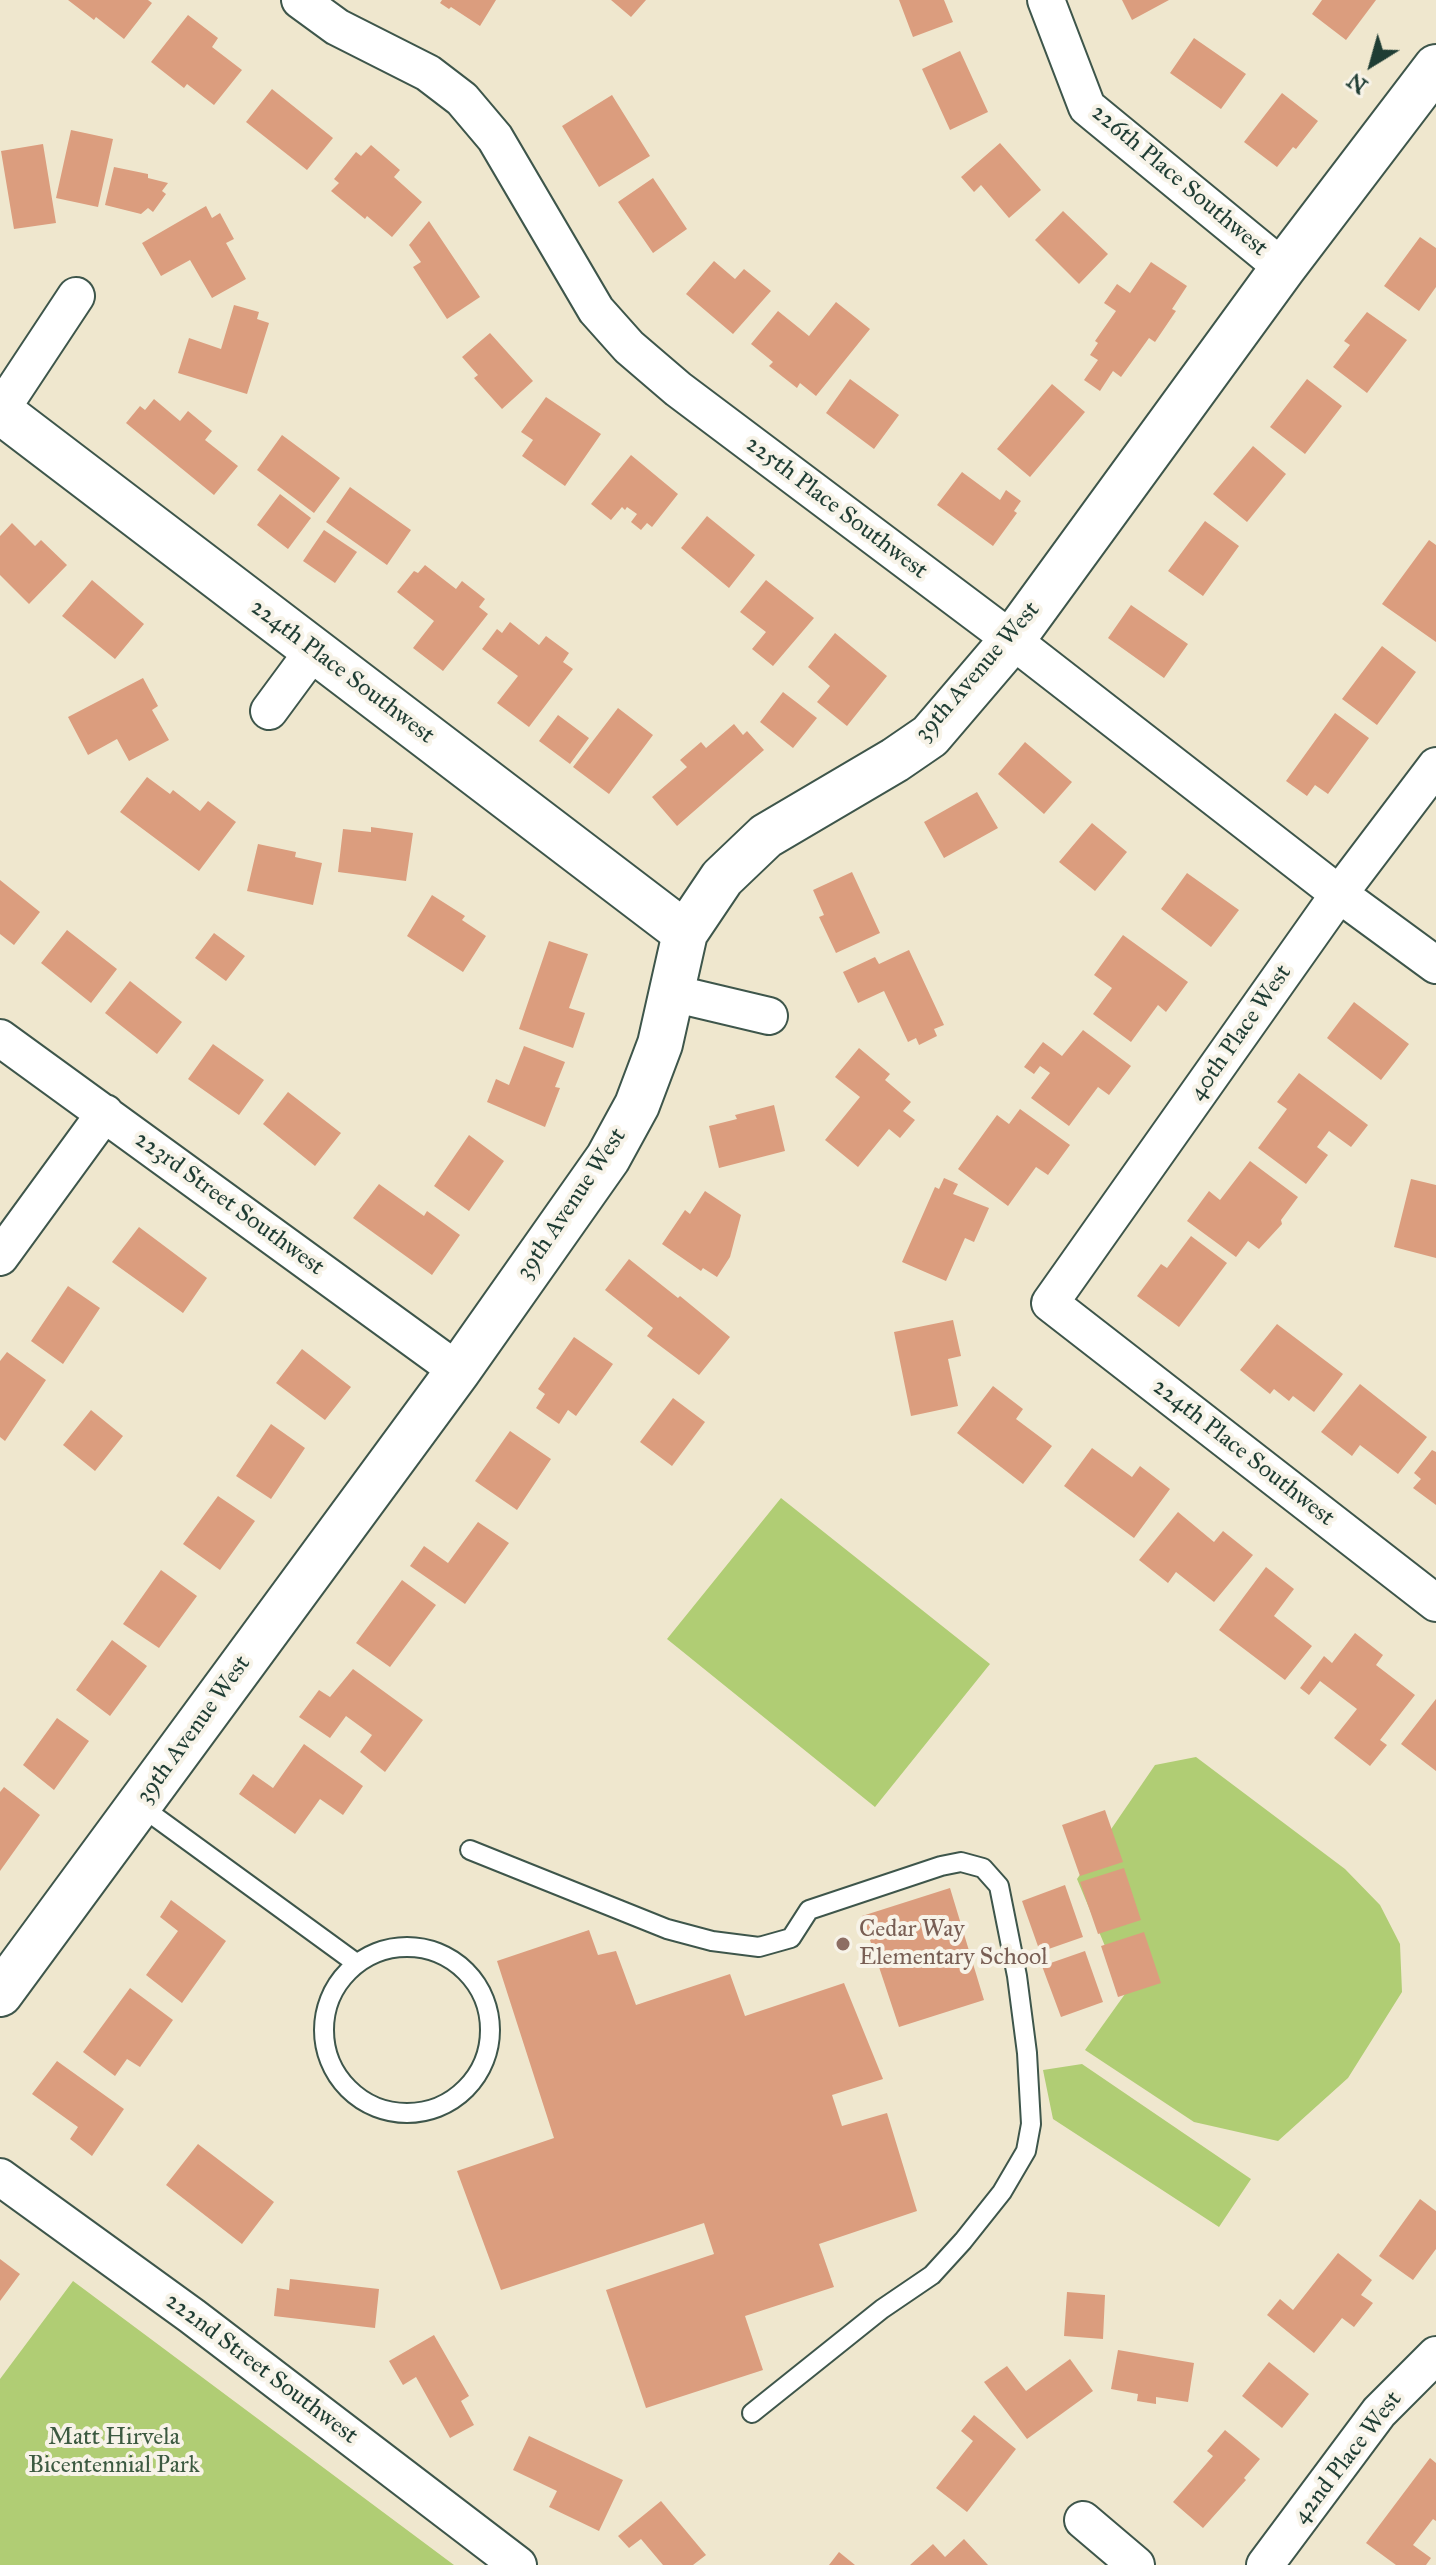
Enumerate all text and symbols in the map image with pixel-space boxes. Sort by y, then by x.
north arrow [1332,24,1412,104]
text: N [1342,67,1373,100]
street label: 226th Place Southwest [1085,99,1273,263]
street label: 225th Place Southwest [739,430,933,586]
street label: 224th Place Southwest [244,593,440,751]
street label: 39th Avenue West [909,596,1047,748]
street label: 40th Place West [1184,960,1298,1106]
street label: 39th Avenue West [511,1123,633,1285]
street label: 223rd Street Southwest [129,1126,329,1282]
street label: 224th Place Southwest [1146,1373,1340,1533]
street label: 39th Avenue West [131,1650,257,1810]
place label: Cedar Way Elementary School [859,1916,1048,1972]
marker: Cedar Way Elementary School [834,1935,852,1953]
street label: 222nd Street Southwest [159,2287,363,2451]
street label: 42nd Place West [1287,2386,1409,2530]
park label: Matt Hirvela Bicentennial Park [28,2424,200,2480]

